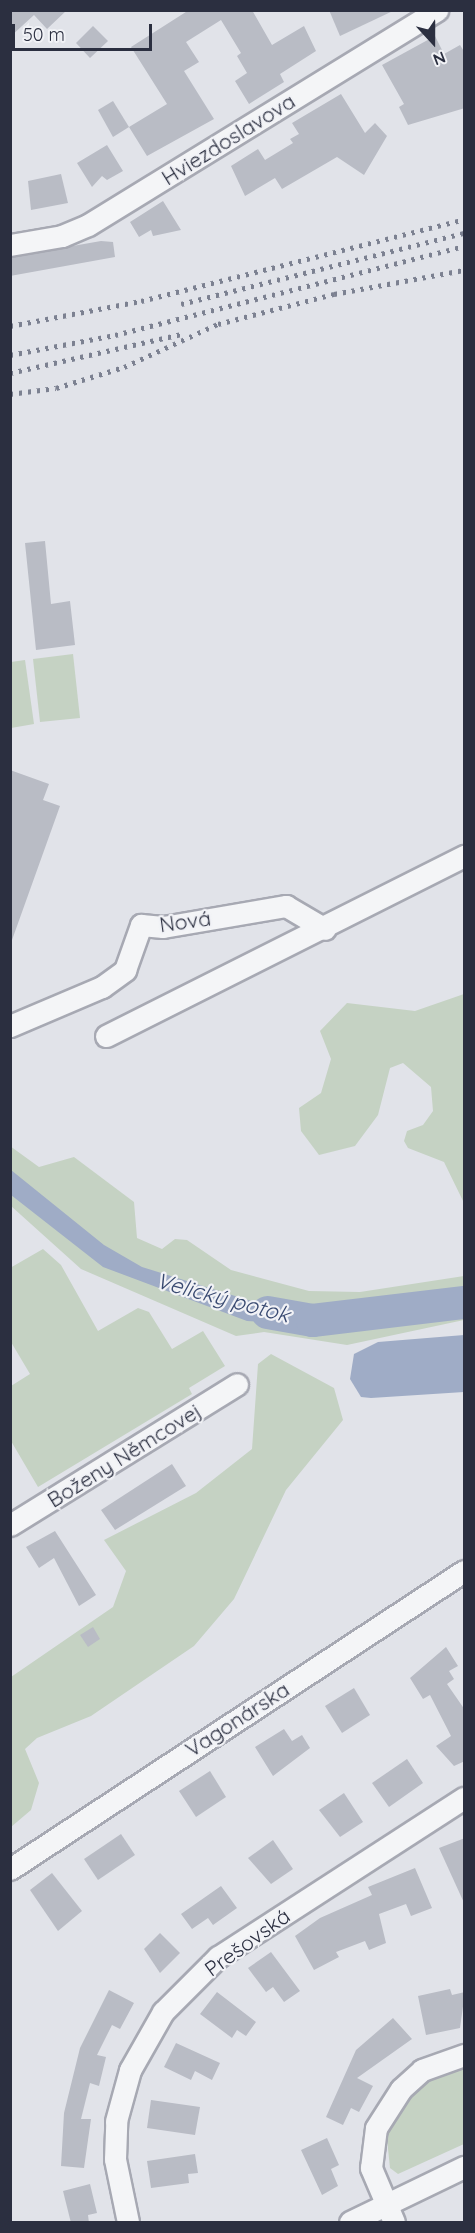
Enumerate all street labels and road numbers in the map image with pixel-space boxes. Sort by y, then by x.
street label: Hviezdoslavova [157,88,299,190]
street label: Nová [158,905,212,937]
street label: Boženy Němcovej [43,1398,205,1512]
street label: Vagonárska [180,1676,294,1762]
street label: Prešovská [199,1903,295,1981]

